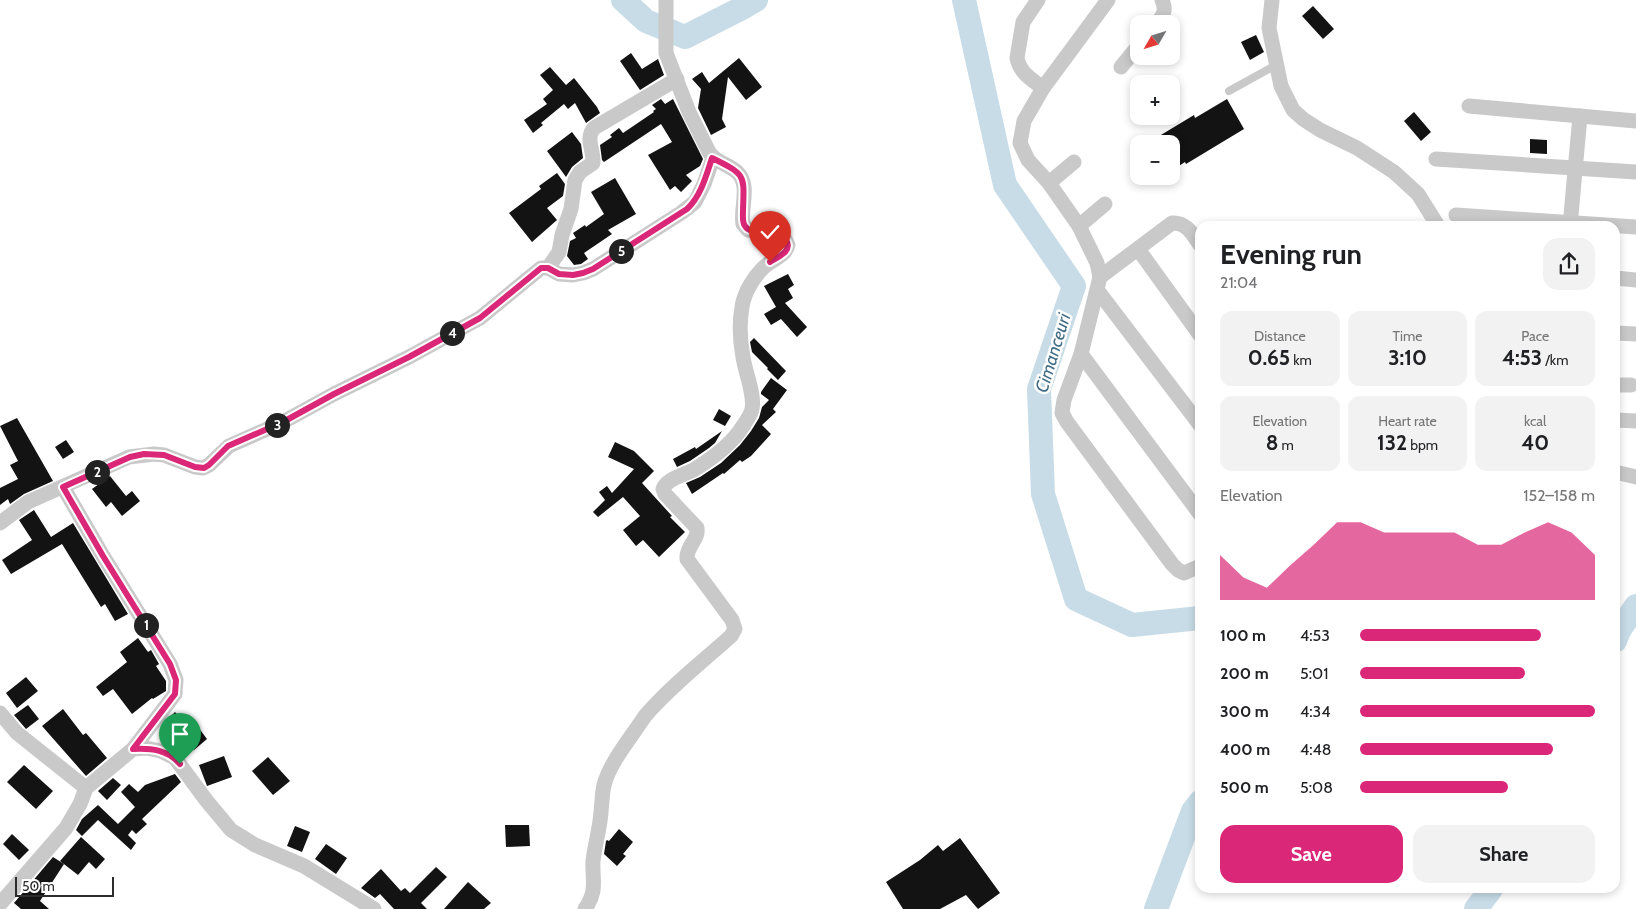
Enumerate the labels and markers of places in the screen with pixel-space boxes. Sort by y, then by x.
pin [749,211,791,262]
pin: 5 [608,238,634,264]
pin: 4 [440,320,464,346]
pin: 3 [264,412,290,438]
pin: 2 [84,460,110,484]
pin: 1 [134,612,158,638]
pin [159,713,201,764]

